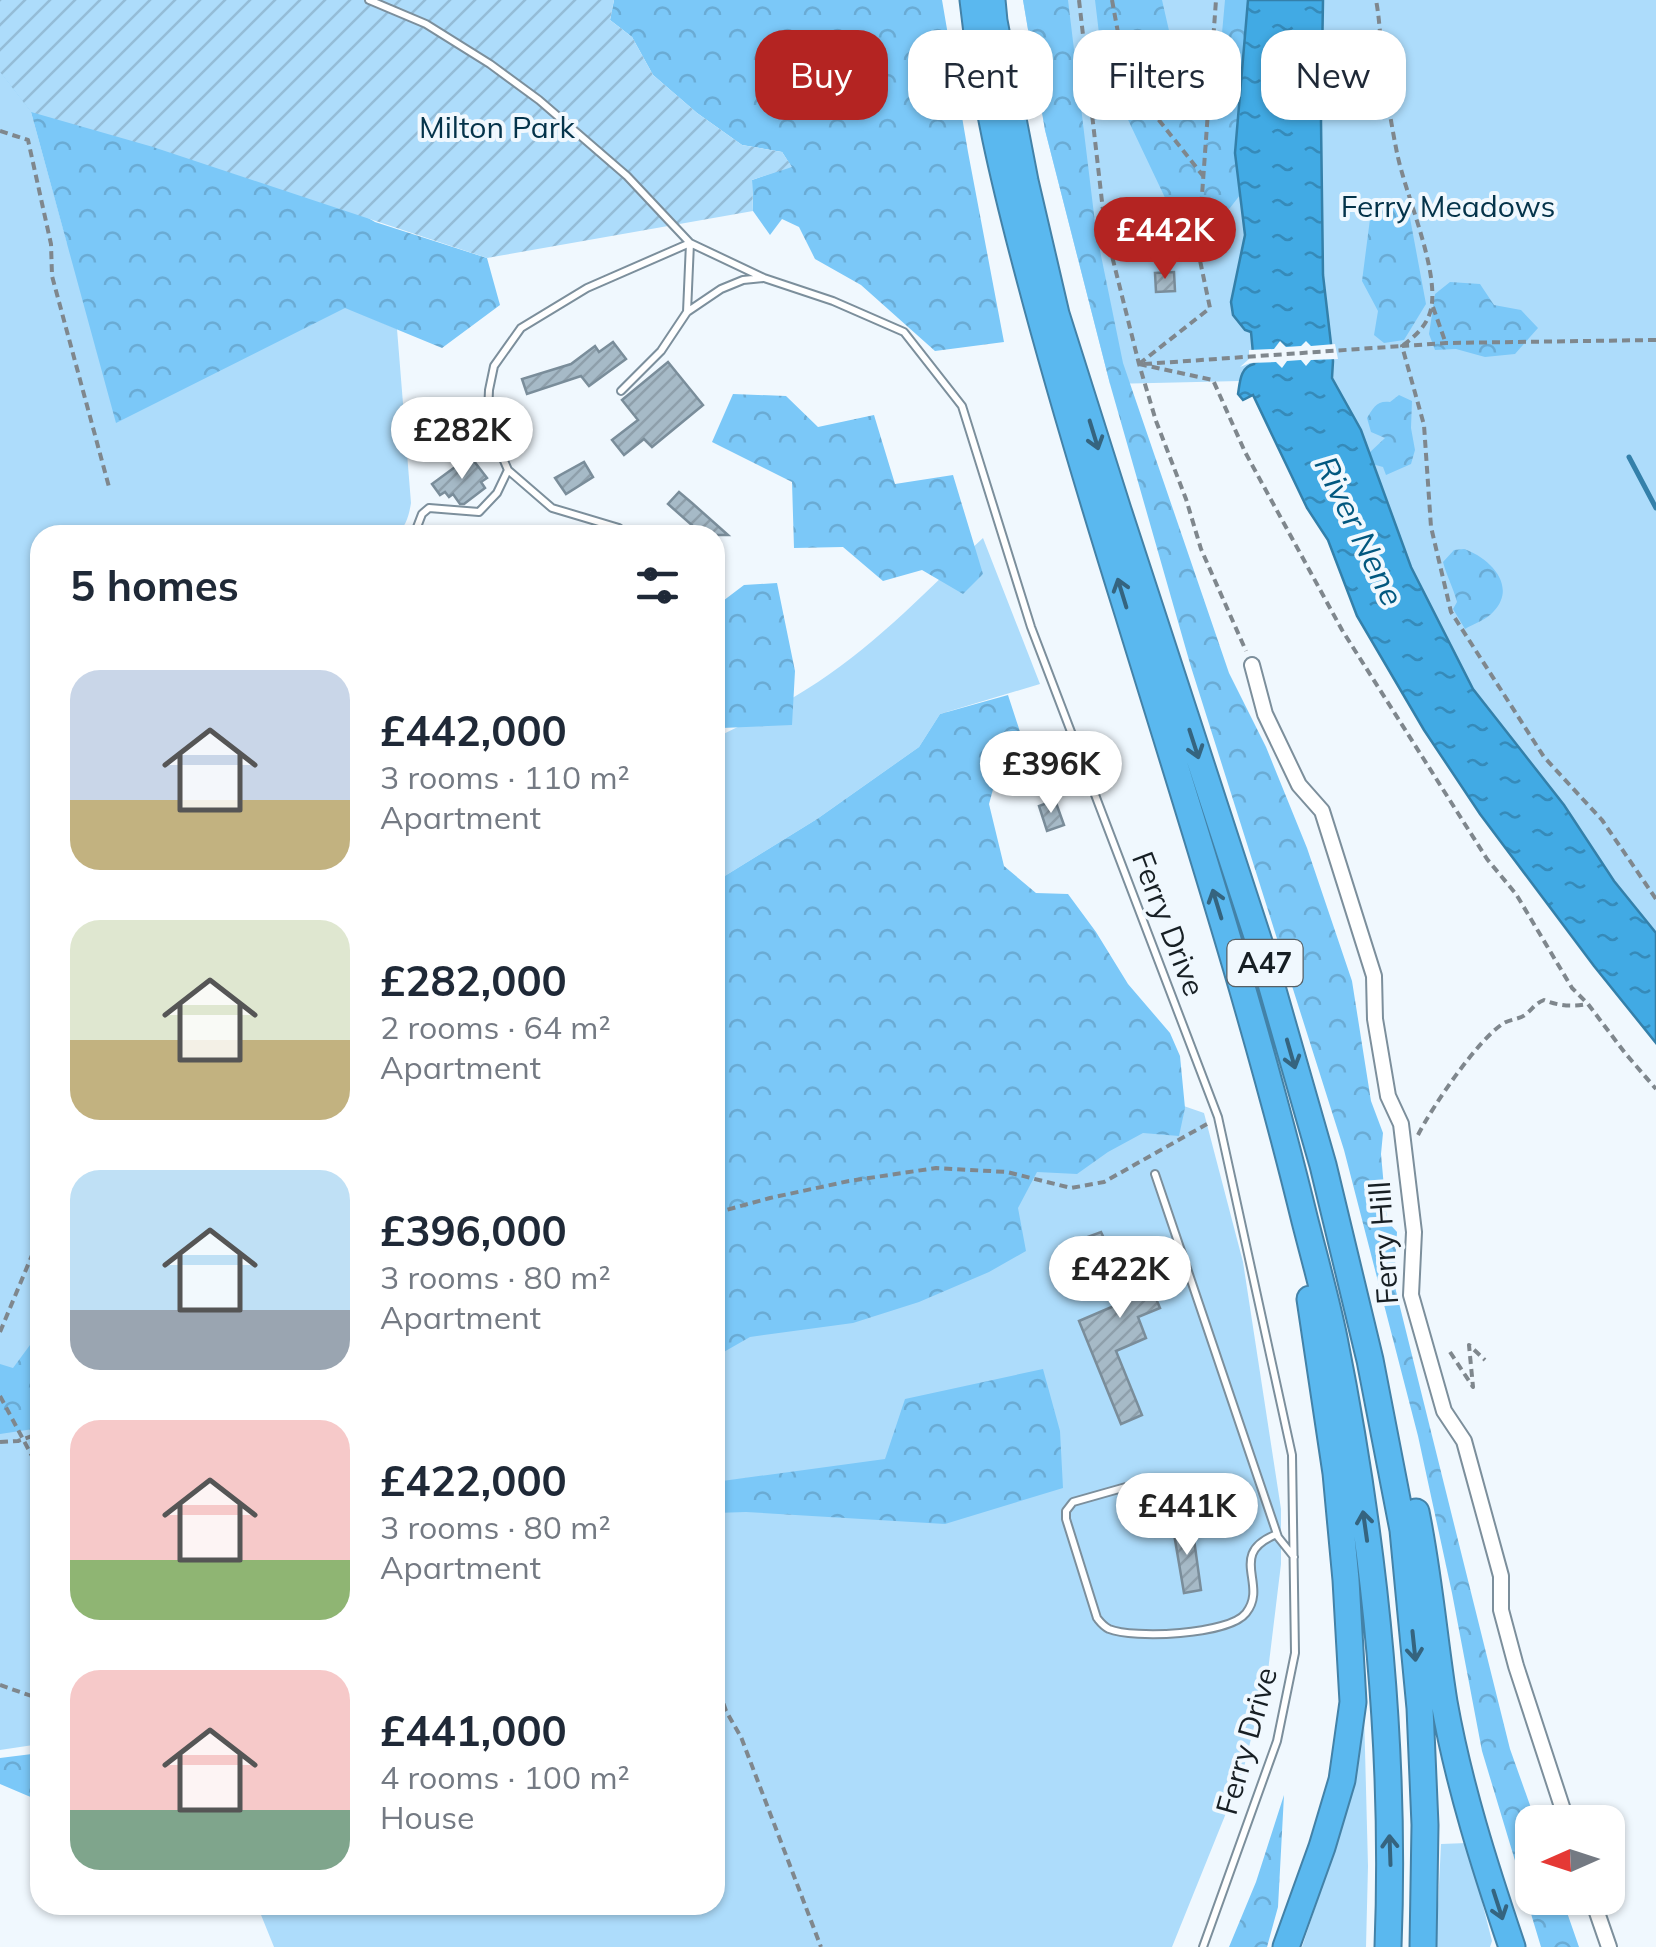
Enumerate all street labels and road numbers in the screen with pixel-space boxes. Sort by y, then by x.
street label: Ferry Drive [1124,846,1214,1001]
road number: A47 [1228,940,1302,986]
street label: Ferry Hill [1360,1180,1406,1306]
street label: Ferry Drive [1207,1663,1285,1819]

